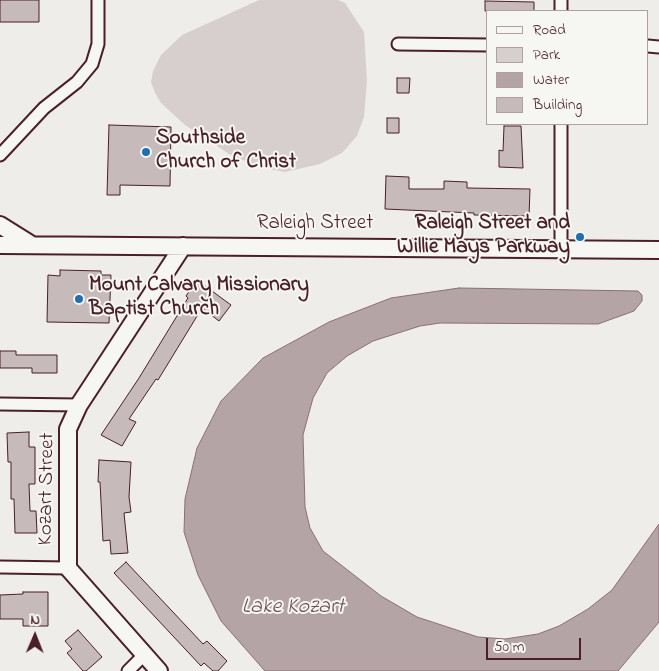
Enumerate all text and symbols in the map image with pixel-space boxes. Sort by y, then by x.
legend [487,10,649,125]
text: Road [533,19,566,41]
text: Park [533,44,560,66]
text: Water [533,69,569,91]
text: Building [533,94,582,116]
place label: Southside Church of Christ [156,127,296,177]
marker: Southside Church of Christ [140,146,152,158]
street label: Raleigh Street [257,212,373,238]
place label: Raleigh Street and Willie Mays Parkway [397,212,570,262]
marker: Raleigh Street and Willie Mays Parkway [574,231,586,243]
place label: Mount Calvary Missionary Baptist Church [89,274,309,324]
marker: Mount Calvary Missionary Baptist Church [73,293,85,305]
street label: Kozart Street [34,432,62,546]
water label: Lake Kozart [242,595,344,621]
text: N [30,610,40,631]
north arrow [10,611,60,661]
scale bar [489,628,584,660]
text: 50 m [494,636,524,658]

